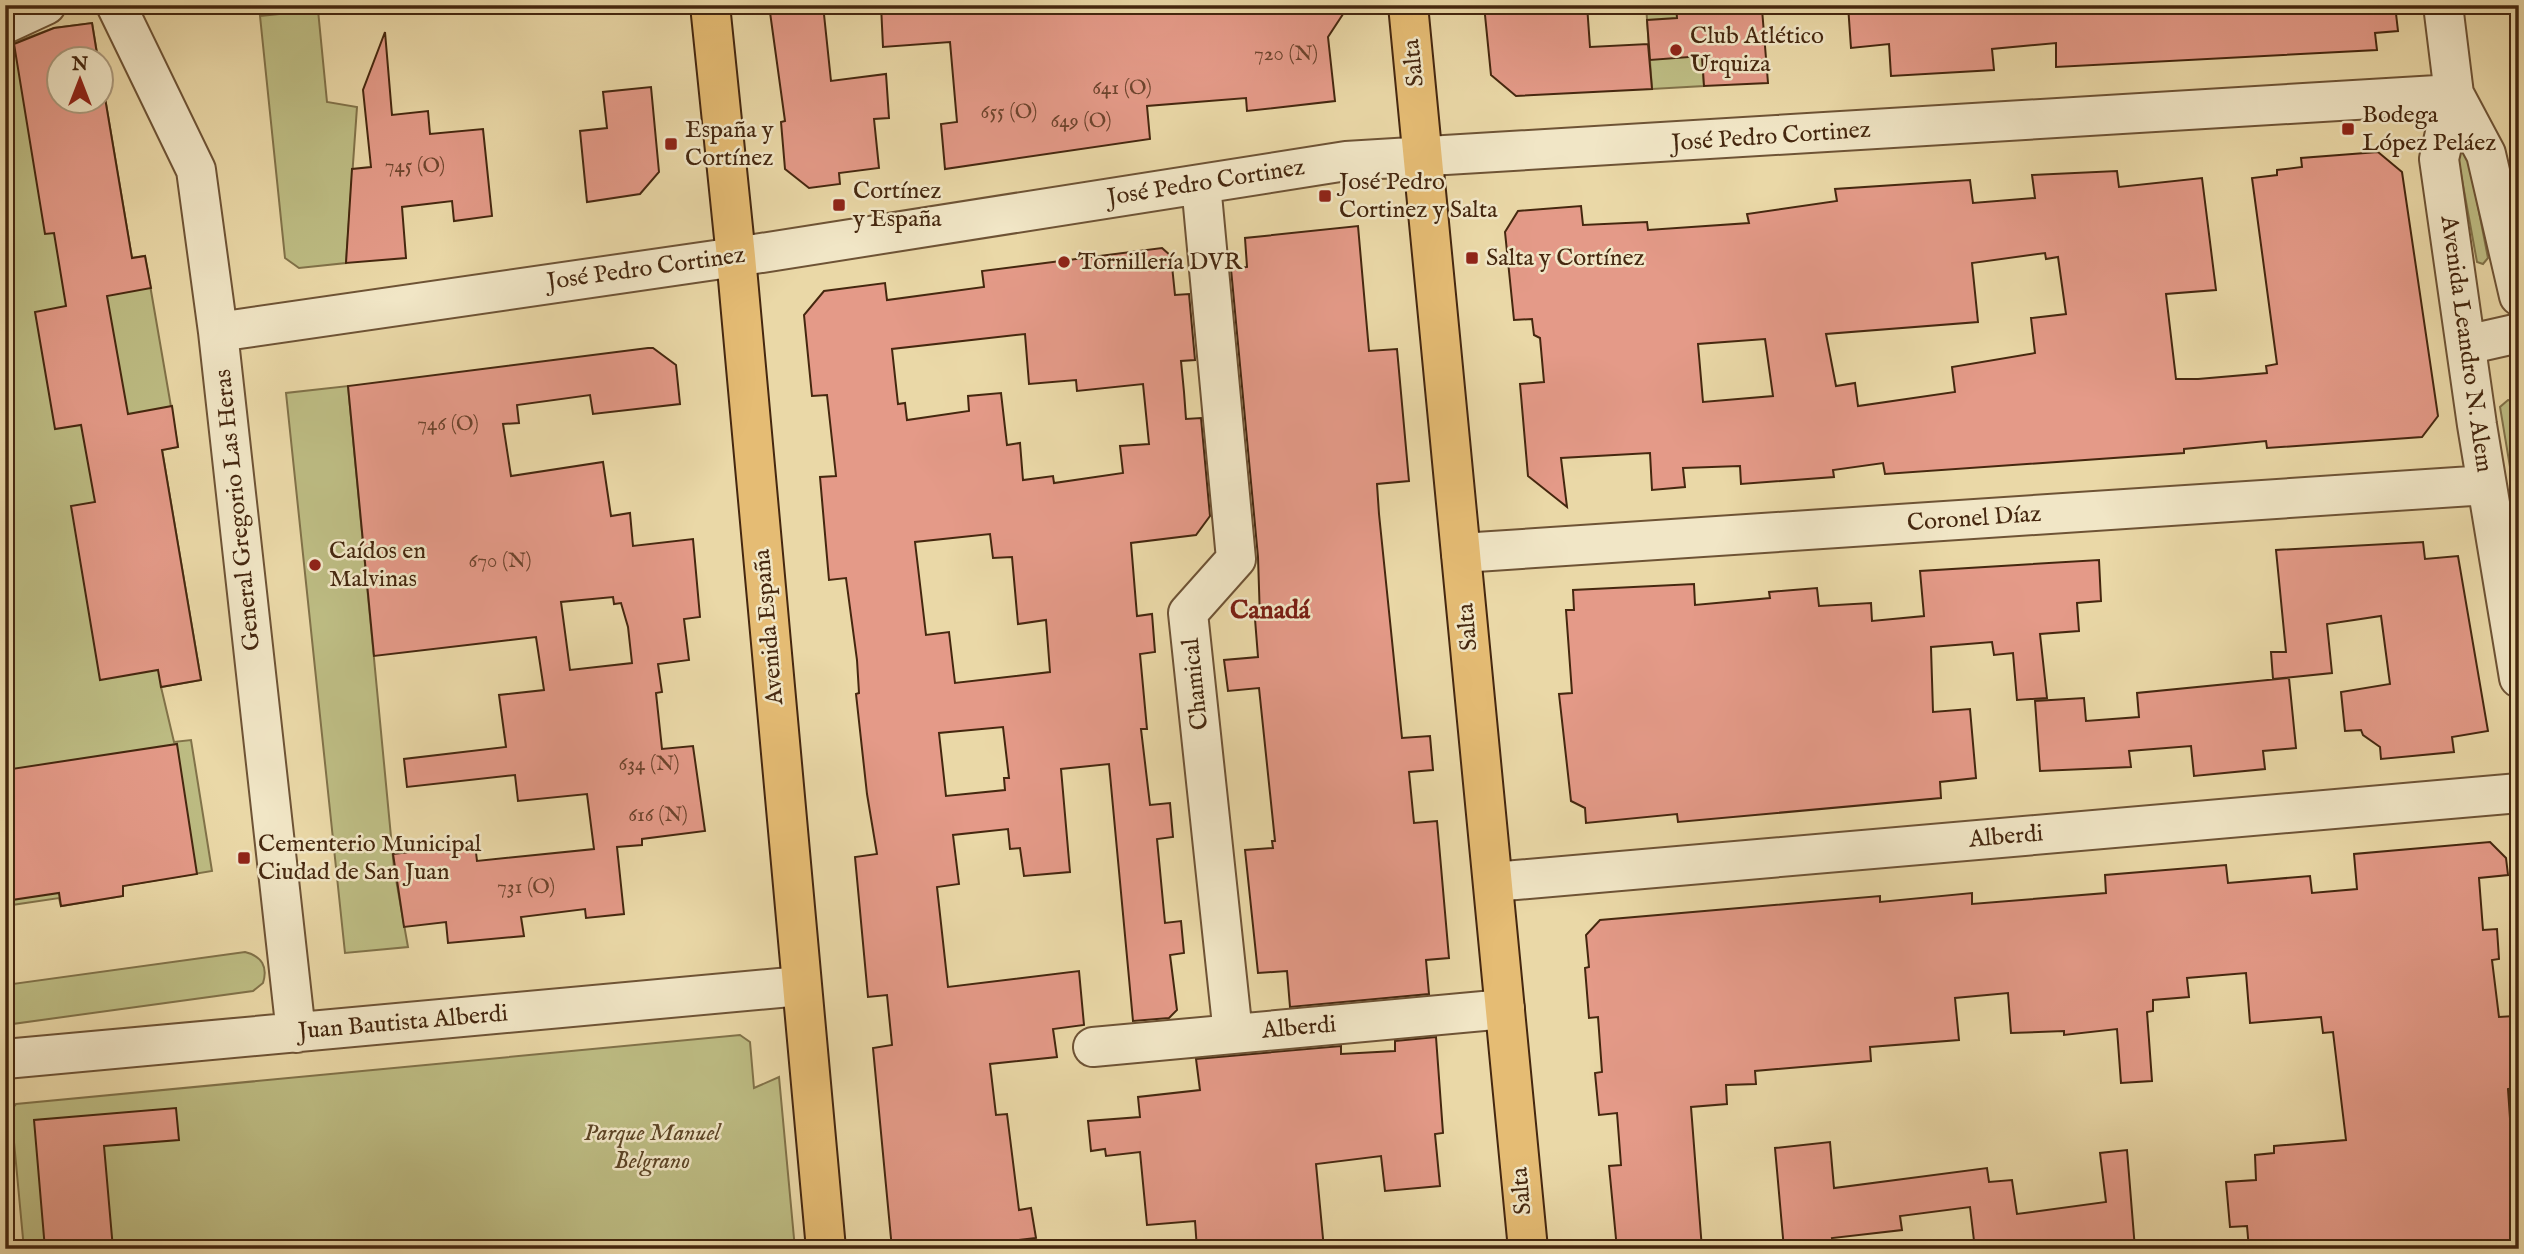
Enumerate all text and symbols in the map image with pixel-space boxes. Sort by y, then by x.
place label: Club Atlético Urquiza [1690,21,1824,80]
street label: Salta [1396,37,1432,88]
house number: 720 (N) [1254,41,1318,68]
marker: Club Atlético Urquiza [1668,42,1684,58]
north arrow [46,46,116,116]
text: N [71,53,89,77]
house number: 641 (O) [1092,75,1152,102]
house number: 655 (O) [981,99,1037,126]
place label: Bodega López Peláez [2362,100,2496,159]
house number: 649 (O) [1050,108,1112,135]
place label: España y Cortínez [685,115,774,174]
street label: José Pedro Cortinez [1667,115,1872,160]
marker: Bodega López Peláez [2340,121,2356,137]
marker: España y Cortínez [663,136,679,152]
street label: José Pedro Cortinez [1102,152,1307,214]
house number: 745 (O) [385,153,445,180]
place label: José Pedro Cortinez y Salta [1336,167,1498,226]
place label: Cortínez y España [852,176,942,235]
marker: José Pedro Cortinez y Salta [1317,188,1333,204]
marker: Cortínez y España [831,197,847,213]
street label: Avenida Leandro N. Alem [2433,213,2499,474]
street label: José Pedro Cortinez [542,240,747,299]
place label: Salta y Cortínez [1486,243,1645,274]
place label: Tornillería DVR [1078,247,1243,278]
marker: Salta y Cortínez [1464,250,1480,266]
marker: Tornillería DVR [1056,254,1072,270]
street label: General Gregorio Las Heras [208,368,268,652]
house number: 746 (O) [417,411,479,438]
street label: Coronel Díaz [1906,499,2042,539]
place label: Caídos en Malvinas [329,536,426,595]
street label: Avenida España [747,547,791,707]
house number: 670 (N) [468,548,532,575]
marker: Caídos en Malvinas [307,557,323,573]
district label: Canadá [1230,594,1311,627]
street label: Salta [1450,601,1486,652]
street label: Chamical [1176,636,1216,732]
house number: 634 (N) [618,751,680,778]
house number: 616 (N) [628,802,688,829]
street label: Alberdi [1966,818,2045,856]
place label: Cementerio Municipal Ciudad de San Juan [258,829,482,888]
marker: Cementerio Municipal Ciudad de San Juan [236,850,252,866]
house number: 731 (O) [497,874,555,901]
street label: Juan Bautista Alberdi [294,998,509,1048]
street label: Alberdi [1259,1009,1338,1047]
park label: Parque Manuel Belgrano [584,1118,723,1177]
street label: Salta [1504,1165,1540,1216]

